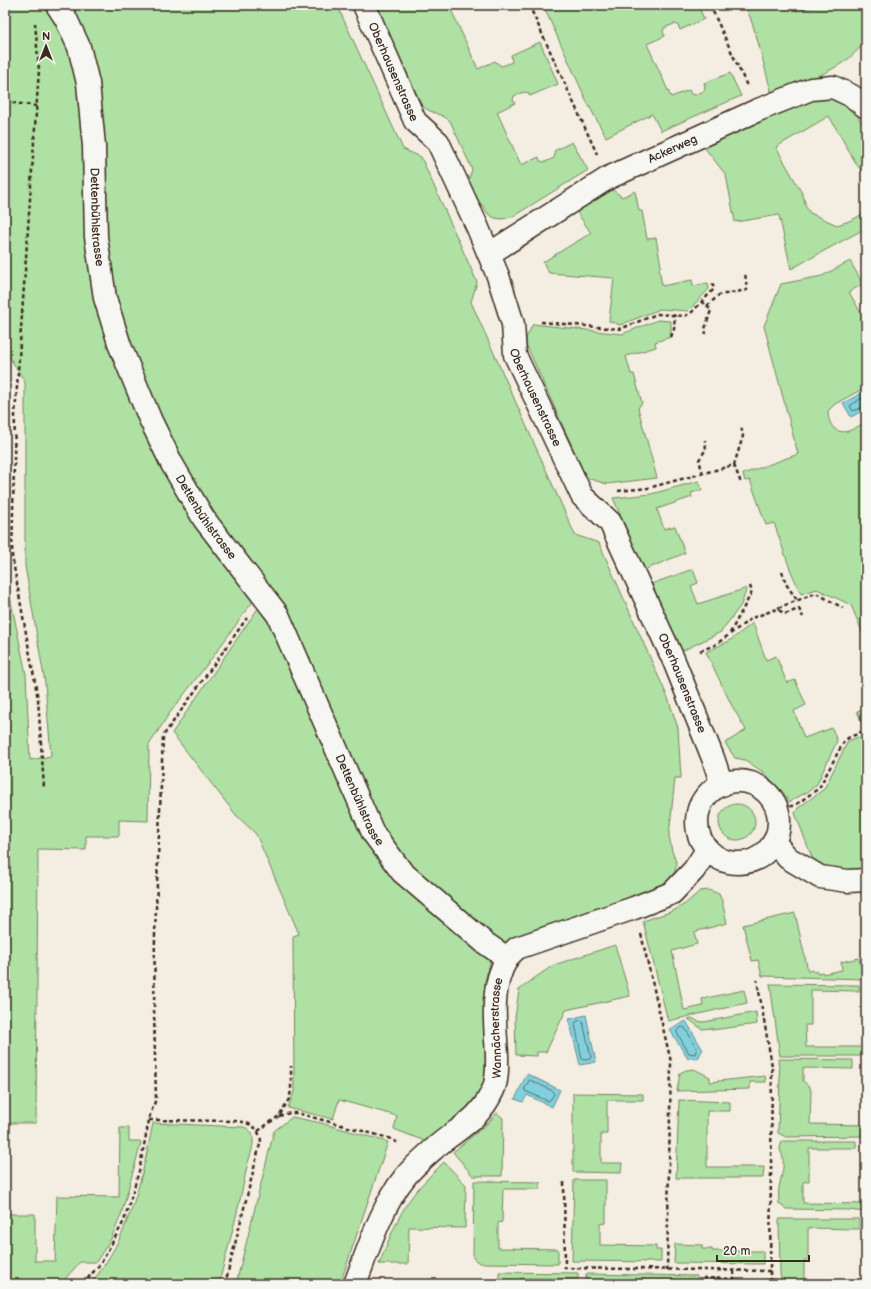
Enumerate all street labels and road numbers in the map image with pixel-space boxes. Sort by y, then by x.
street label: Oberhausenstrasse [365,20,421,124]
street label: Ackerweg [646,131,700,167]
street label: Dettenbühlstrasse [86,167,107,267]
street label: Oberhausenstrasse [507,348,564,449]
street label: Dettenbühlstrasse [172,472,239,563]
street label: Oberhausenstrasse [654,631,709,735]
street label: Dettenbühlstrasse [332,752,387,849]
street label: Wannächerstrasse [488,976,507,1079]

